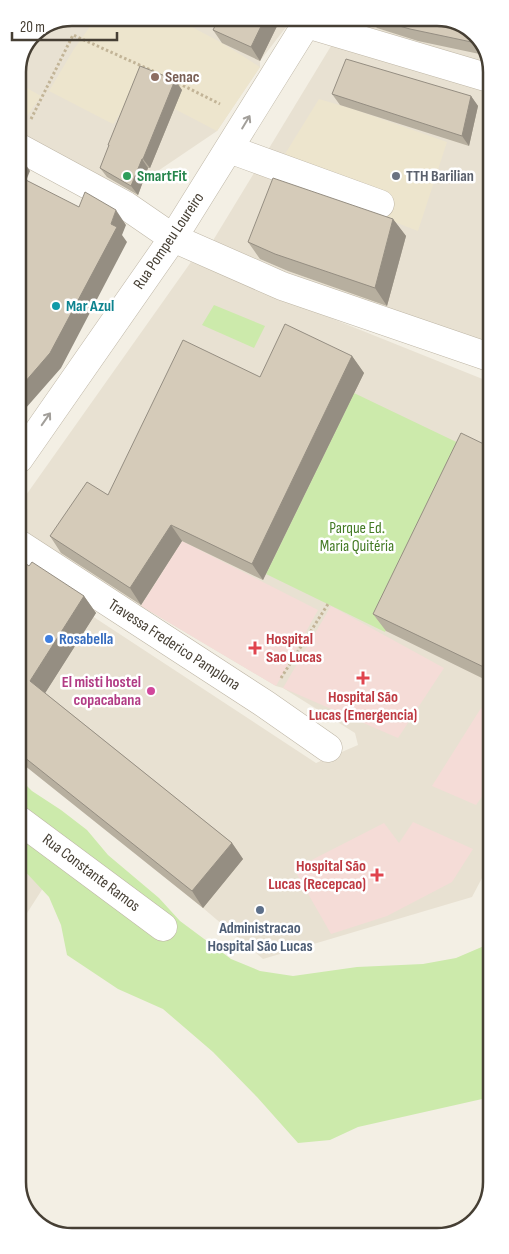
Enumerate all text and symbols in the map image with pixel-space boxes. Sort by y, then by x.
scale bar [12,10,118,42]
text: 20 m [20,18,45,37]
place label: Senac [165,68,200,87]
marker: Senac [149,71,161,83]
one-way arrow [241,116,251,130]
place label: SmartFit [137,167,187,186]
place label: TTH Barilian [406,167,474,186]
marker: SmartFit [121,170,133,182]
marker: TTH Barilian [390,170,402,182]
street label: Rua Pompeu Loureiro [130,189,208,293]
place label: Mar Azul [66,297,114,316]
marker: Mar Azul [50,300,62,312]
one-way arrow [41,412,51,426]
park label: Parque Ed. Maria Quitéria [320,519,394,556]
street label: Travessa Frederico Pamplona [105,595,243,695]
place label: Rosabella [59,630,113,649]
place label: Hospital Sao Lucas [266,630,322,667]
marker: Rosabella [43,633,55,645]
marker: Hospital Sao Lucas [248,641,262,655]
marker: Hospital São Lucas (Emergencia) [356,671,370,685]
place label: El misti hostel copacabana [62,673,141,710]
marker: El misti hostel copacabana [145,685,157,697]
place label: Hospital São Lucas (Emergencia) [309,688,417,725]
street label: Rua Constante Ramos [38,830,144,916]
place label: Hospital São Lucas (Recepcao) [268,857,366,894]
marker: Hospital São Lucas (Recepcao) [370,868,384,882]
marker: Administracao Hospital São Lucas [254,904,266,916]
place label: Administracao Hospital São Lucas [207,919,313,956]

